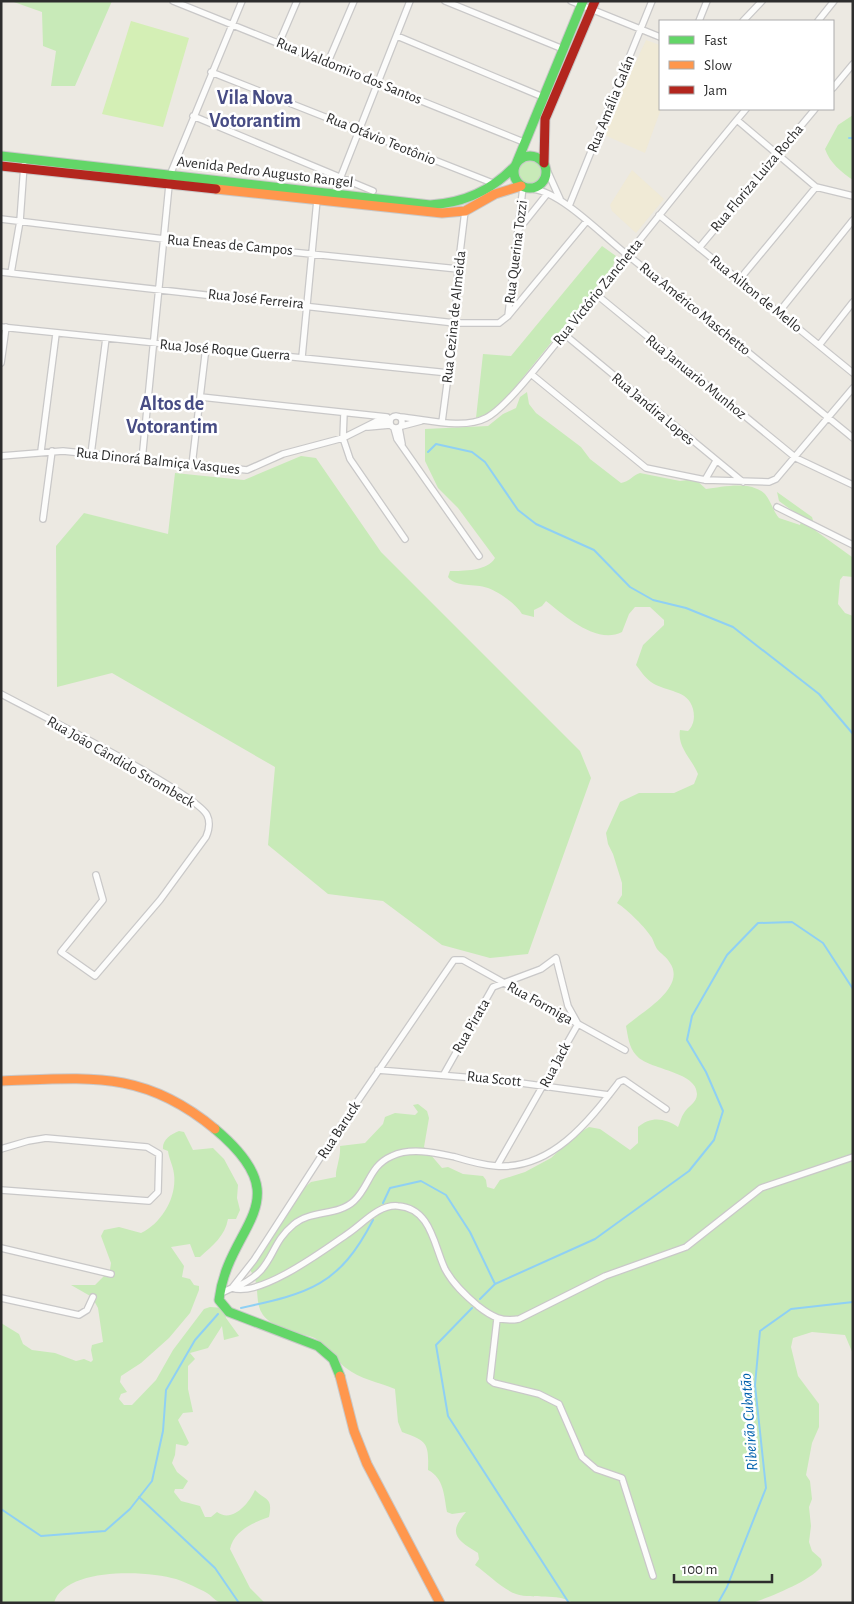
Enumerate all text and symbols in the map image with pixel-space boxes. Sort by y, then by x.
legend [659,20,834,110]
text: Fast [704,33,728,48]
street label: Rua Waldomiro dos Santos [274,35,424,107]
street label: Rua Amália Galán [585,53,637,155]
text: Slow [704,58,732,73]
text: Jam [704,83,727,98]
district label: Vila Nova Votorantim [209,88,301,131]
street label: Rua Otávio Teotônio [324,110,438,168]
street label: Rua Floriza Luiza Rocha [708,121,806,235]
street label: Avenida Pedro Augusto Rangel [176,154,354,190]
street label: Rua Querina Tozzi [502,199,530,305]
street label: Rua Eneas de Campos [167,232,293,258]
street label: Rua Victório Zanchetta [550,236,646,348]
street label: Rua Cezina de Almeida [440,250,468,384]
street label: Rua Ailton de Mello [707,252,805,336]
street label: Rua Américo Maschetto [637,260,753,358]
street label: Rua José Ferreira [207,286,305,312]
street label: Rua Januario Munhoz [643,332,749,422]
street label: Rua José Roque Guerra [159,337,291,363]
street label: Rua Jandira Lopes [609,370,697,448]
district label: Altos de Votorantim [126,394,218,437]
street label: Rua Dinorá Balmiça Vasques [75,445,241,477]
street label: Rua João Cândido Strombeck [44,713,198,811]
street label: Rua Formiga [505,979,576,1027]
street label: Rua Pirata [450,996,492,1056]
street label: Rua Jack [537,1040,573,1090]
street label: Rua Scott [466,1069,522,1089]
street label: Rua Baruck [315,1099,363,1161]
water label: Ribeirão Cubatão [738,1372,760,1471]
scale bar [674,1552,772,1584]
text: 100 m [682,1562,717,1577]

